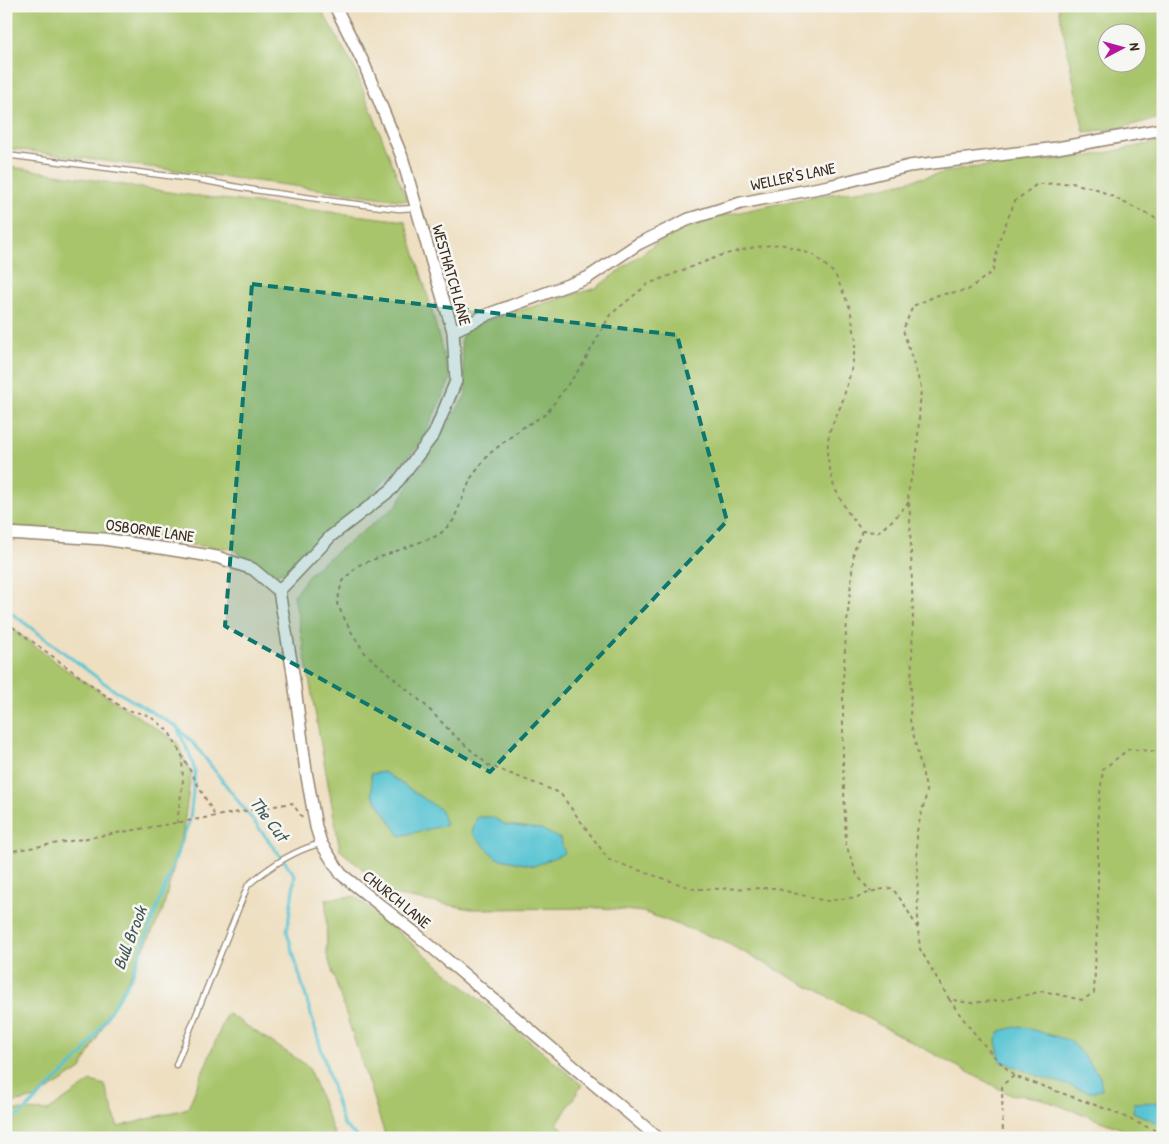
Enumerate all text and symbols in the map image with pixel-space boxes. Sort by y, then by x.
north arrow [1096,22,1146,72]
text: N [1126,42,1145,52]
street label: WELLER'S LANE [749,156,837,196]
street label: WESTHATCH LANE [427,222,477,328]
street label: OSBORNE LANE [104,513,196,547]
water label: The Cut [244,791,296,849]
street label: CHURCH LANE [358,865,436,933]
water label: Bull Brook [106,901,154,973]

